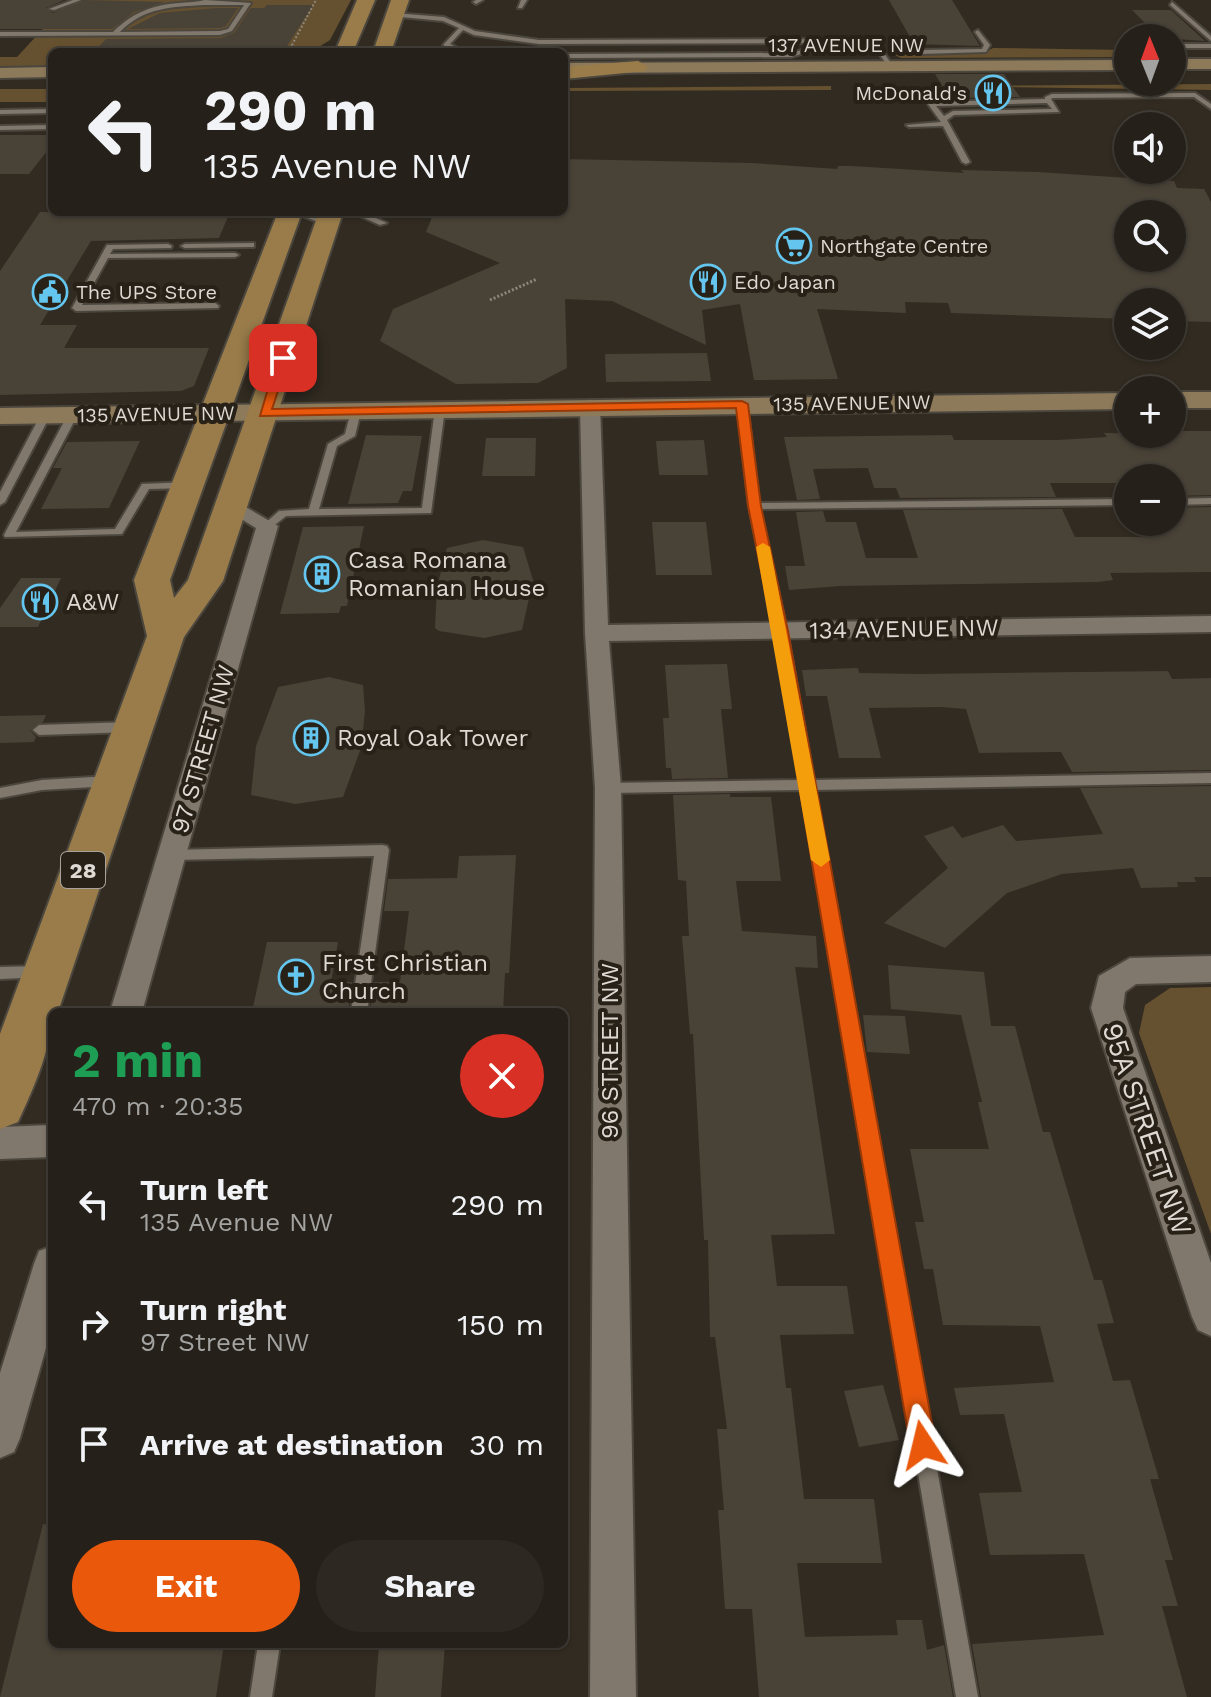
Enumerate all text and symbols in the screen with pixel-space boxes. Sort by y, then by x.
north arrow [1114,24,1186,96]
map controls [1114,24,1186,536]
street label: 137 AVENUE NW [768,33,924,57]
restaurant icon: McDonald's [974,74,1012,112]
text: 290 m [204,78,377,144]
icon: left [72,80,176,184]
place label: McDonald's [855,81,967,105]
button: sound [1114,112,1186,184]
text: 135 Avenue NW [204,145,471,187]
button: search [1114,200,1186,272]
supermarket icon: Northgate Centre [775,227,813,265]
place label: Northgate Centre [820,234,988,258]
restaurant icon: Edo Japan [689,263,727,301]
place label: Edo Japan [734,270,836,294]
public building icon: The UPS Store [31,273,69,311]
place label: The UPS Store [76,280,217,304]
button: layers [1114,288,1186,360]
pin [249,324,317,392]
icon: arrive [261,336,305,380]
button: + [1114,376,1186,448]
street label: 135 AVENUE NW [773,390,931,416]
street label: 135 AVENUE NW [77,401,235,427]
button: − [1114,464,1186,536]
place label: Casa Romana Romanian House [348,546,545,602]
building icon: Casa Romana Romanian House [303,555,341,593]
restaurant icon: A&W [21,583,59,621]
place label: A&W [66,588,119,616]
street label: 134 AVENUE NW [809,613,999,645]
street label: 97 STREET NW [166,662,240,836]
building icon: Royal Oak Tower [292,719,330,757]
place label: Royal Oak Tower [337,724,528,752]
road number: 28 [61,852,105,888]
place label: First Christian Church [322,949,488,1005]
church icon: First Christian Church [277,958,315,996]
street label: 96 STREET NW [596,963,624,1139]
street label: 95A STREET NW [1095,1019,1199,1239]
text: 2 min [72,1032,203,1089]
button: close [460,1034,544,1118]
text: 470 m · 20:35 [72,1091,243,1121]
text: Turn left [140,1172,268,1207]
icon: left [72,1182,116,1226]
text: 290 m [451,1187,544,1222]
text: 135 Avenue NW [140,1207,333,1237]
text: Turn right [140,1292,286,1327]
icon: right [72,1302,116,1346]
text: 150 m [457,1307,544,1342]
text: 97 Street NW [140,1327,309,1357]
position arrow [881,1403,965,1487]
icon: arrive [72,1422,116,1466]
text: Arrive at destination [140,1427,444,1462]
text: 30 m [469,1427,544,1462]
button: Exit [72,1540,300,1632]
button: Share [316,1540,544,1632]

